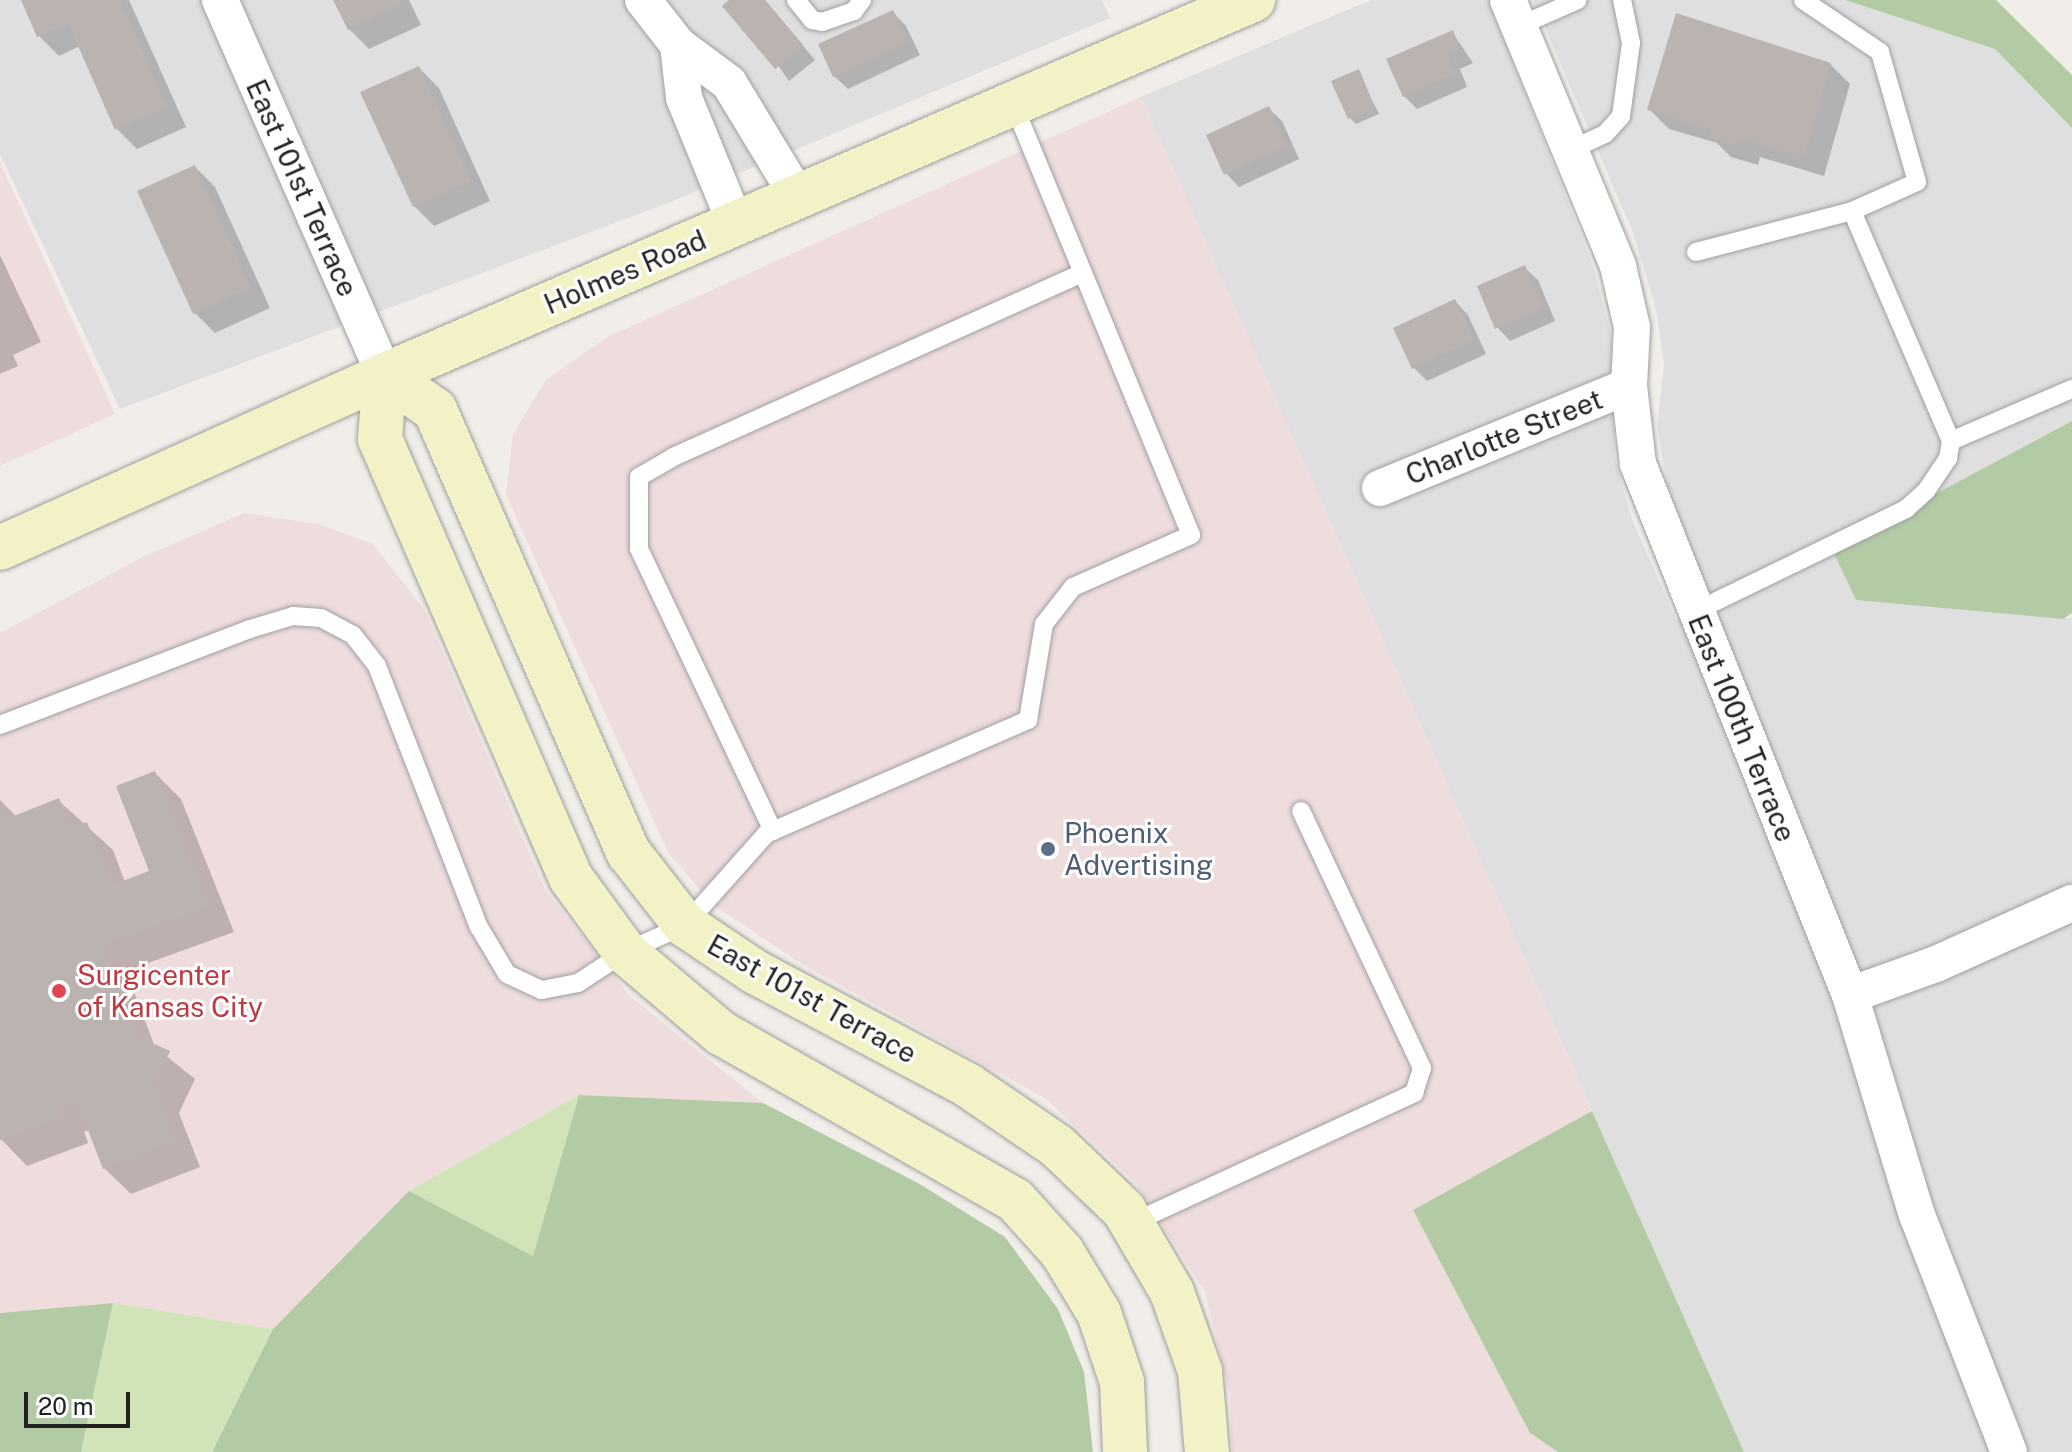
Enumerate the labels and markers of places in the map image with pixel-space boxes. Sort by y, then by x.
place label: Phoenix Advertising [1064,816,1213,882]
marker: Phoenix Advertising [1039,840,1057,858]
place label: Surgicenter of Kansas City [77,958,263,1024]
marker: Surgicenter of Kansas City [48,980,70,1002]

